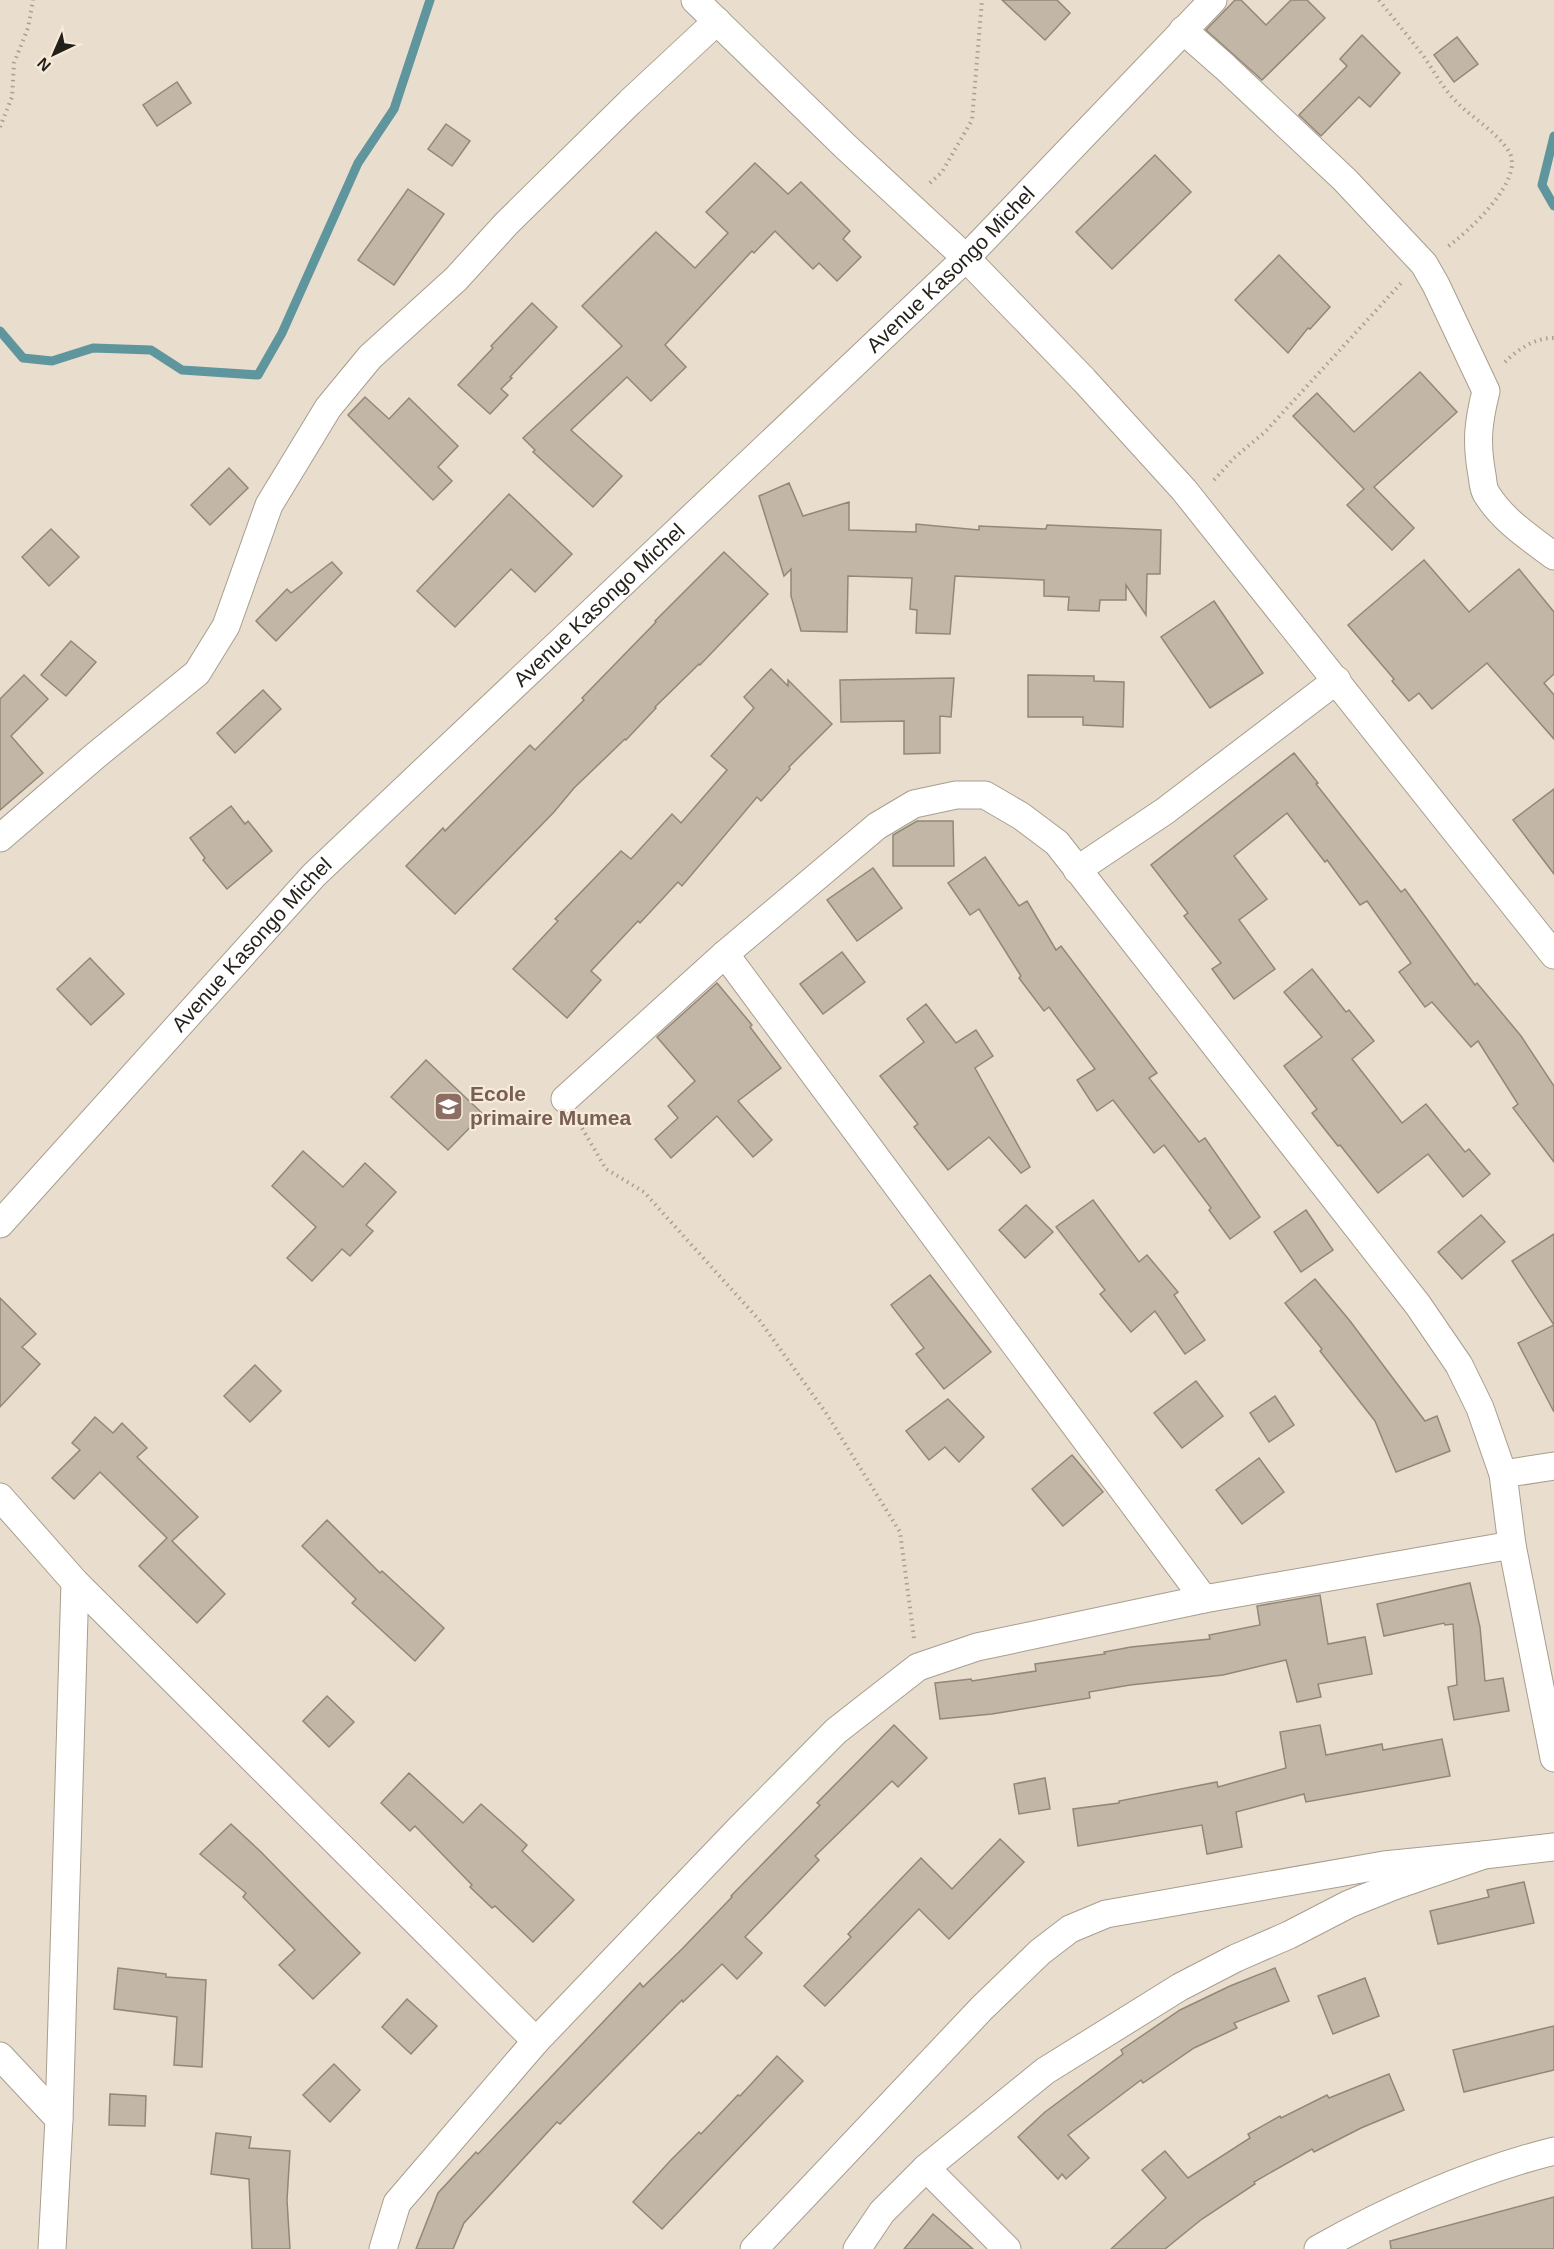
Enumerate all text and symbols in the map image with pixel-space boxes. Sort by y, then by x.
north arrow [24,24,84,84]
text: N [34,54,54,75]
street label: Avenue Kasongo Michel [862,182,1039,357]
street label: Avenue Kasongo Michel [509,519,689,691]
street label: Avenue Kasongo Michel [167,853,336,1036]
place label: Ecole primaire Mumea [470,1082,631,1129]
school or university icon: Ecole primaire Mumea [433,1090,465,1122]

